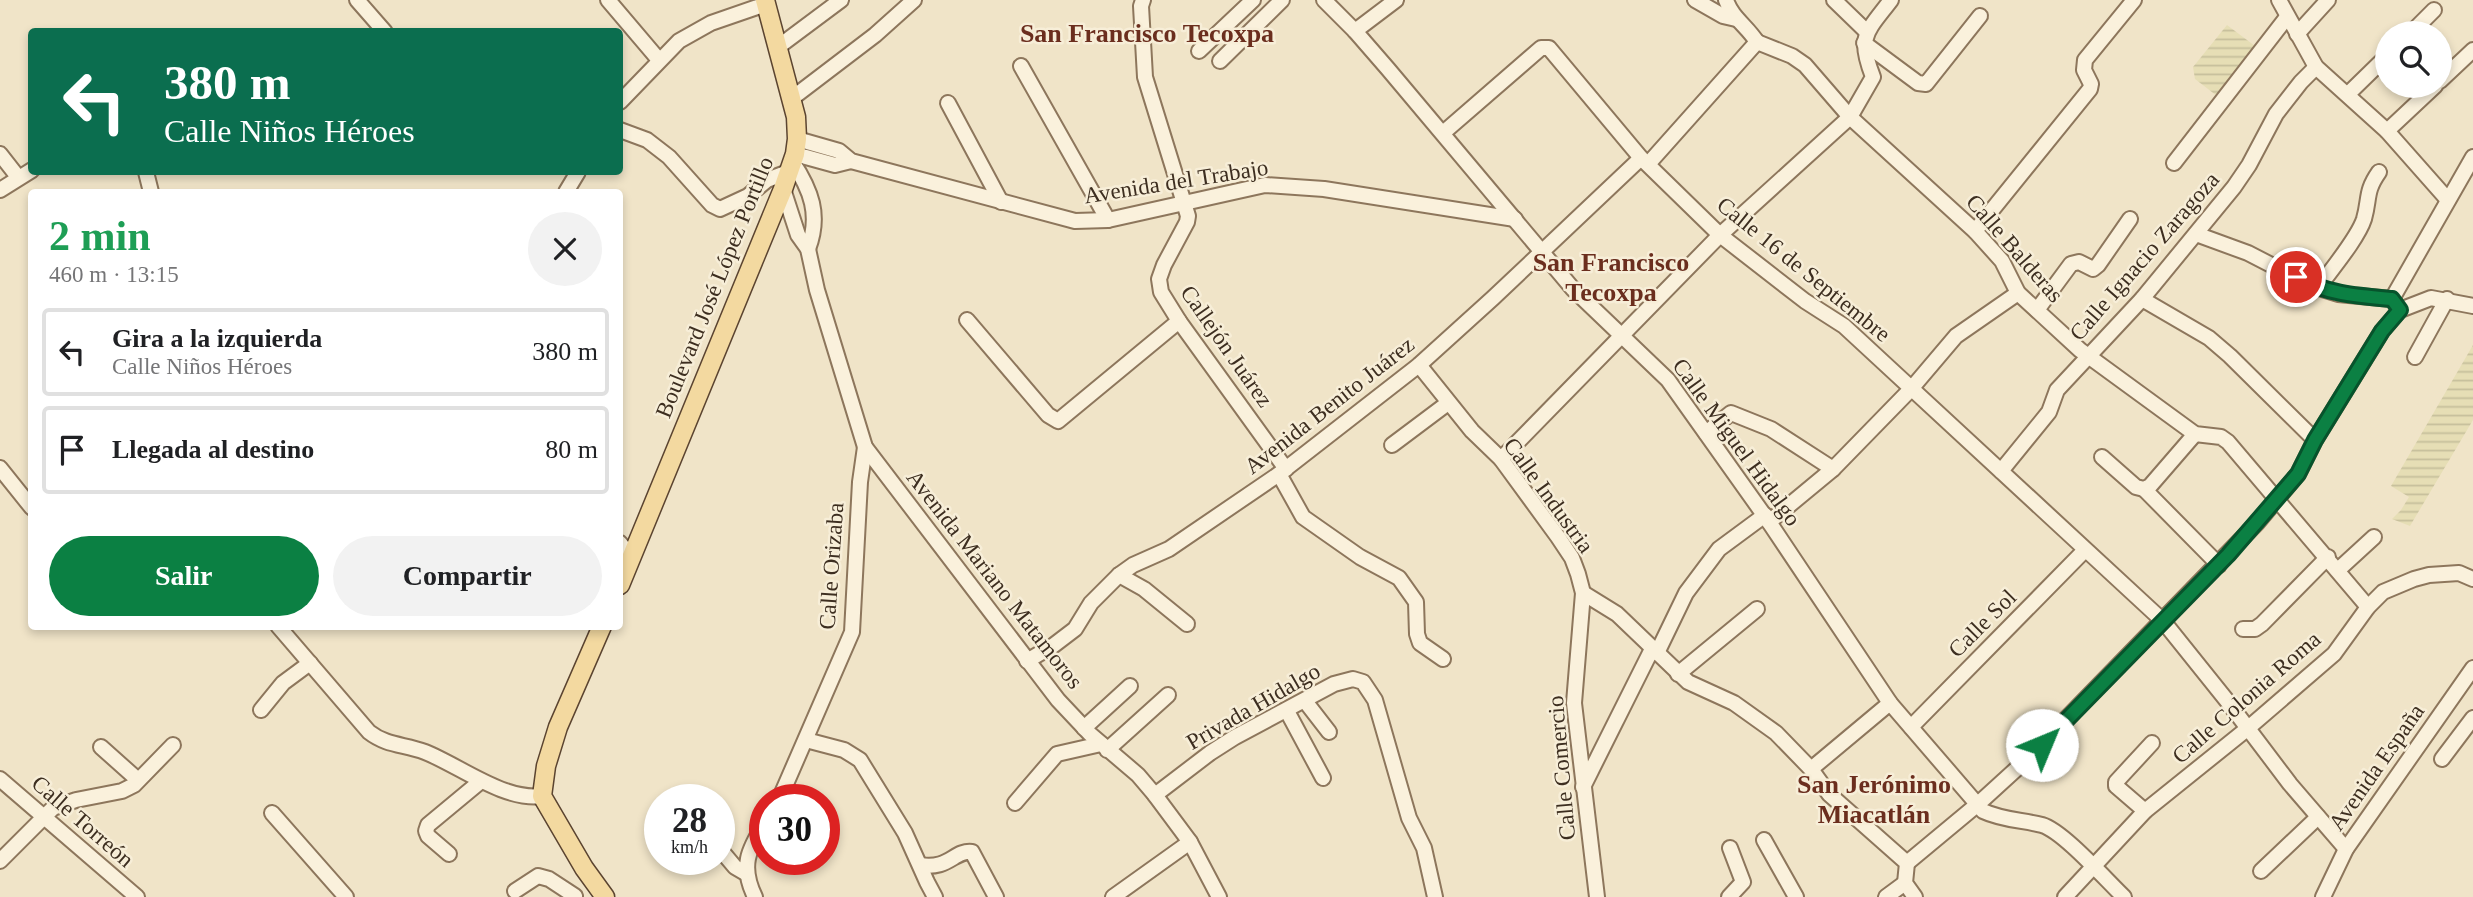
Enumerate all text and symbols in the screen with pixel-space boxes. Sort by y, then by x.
district label: San Francisco Tecoxpa [1020,19,1274,48]
map controls [2375,21,2452,98]
button: search [2375,21,2452,98]
text: 380 m [164,55,291,110]
icon: left [49,56,140,147]
text: Calle Niños Héroes [164,113,415,149]
street label: Boulevard José López Portillo [651,153,778,421]
street label: Avenida del Trabajo [1082,155,1270,208]
street label: Calle Ignacio Zaragoza [2065,167,2224,345]
street label: Calle Balderas [1961,189,2068,307]
street label: Calle 16 de Septiembre [1712,192,1895,347]
button: close [528,212,602,286]
text: 2 min [49,213,151,259]
pin [2266,247,2326,307]
district label: San Francisco Tecoxpa [1533,248,1689,307]
icon: arrive [2277,258,2315,296]
text: 460 m · 13:15 [49,262,179,287]
street label: Callejón Juárez [1176,281,1278,412]
text: Gira a la izquierda [112,324,322,353]
street label: Avenida Benito Juárez [1240,332,1419,479]
icon: left [53,333,91,371]
text: 380 m [532,337,598,366]
text: Calle Niños Héroes [112,354,292,379]
street label: Calle Miguel Hidalgo [1668,354,1806,531]
icon: arrive [53,431,91,469]
street label: Calle Industria [1498,433,1599,558]
text: Llegada al destino [112,435,314,464]
text: 80 m [545,435,598,464]
street label: Avenida Mariano Matamoros [902,465,1088,694]
street label: Calle Orizaba [815,502,848,630]
button: Salir [49,536,319,616]
button: Compartir [333,536,602,616]
street label: Calle Sol [1943,584,2021,662]
street label: Calle Colonia Roma [2167,626,2325,768]
street label: Privada Hidalgo [1182,658,1324,755]
street label: Calle Comercio [1543,695,1580,841]
street label: Avenida España [2324,699,2429,835]
position arrow [2005,708,2079,782]
street label: Calle Torreón [27,770,139,873]
district label: San Jerónimo Miacatlán [1797,770,1951,829]
speed limit sign: 30 [749,784,840,875]
text: 28 [672,801,707,840]
text: km/h [671,837,708,857]

